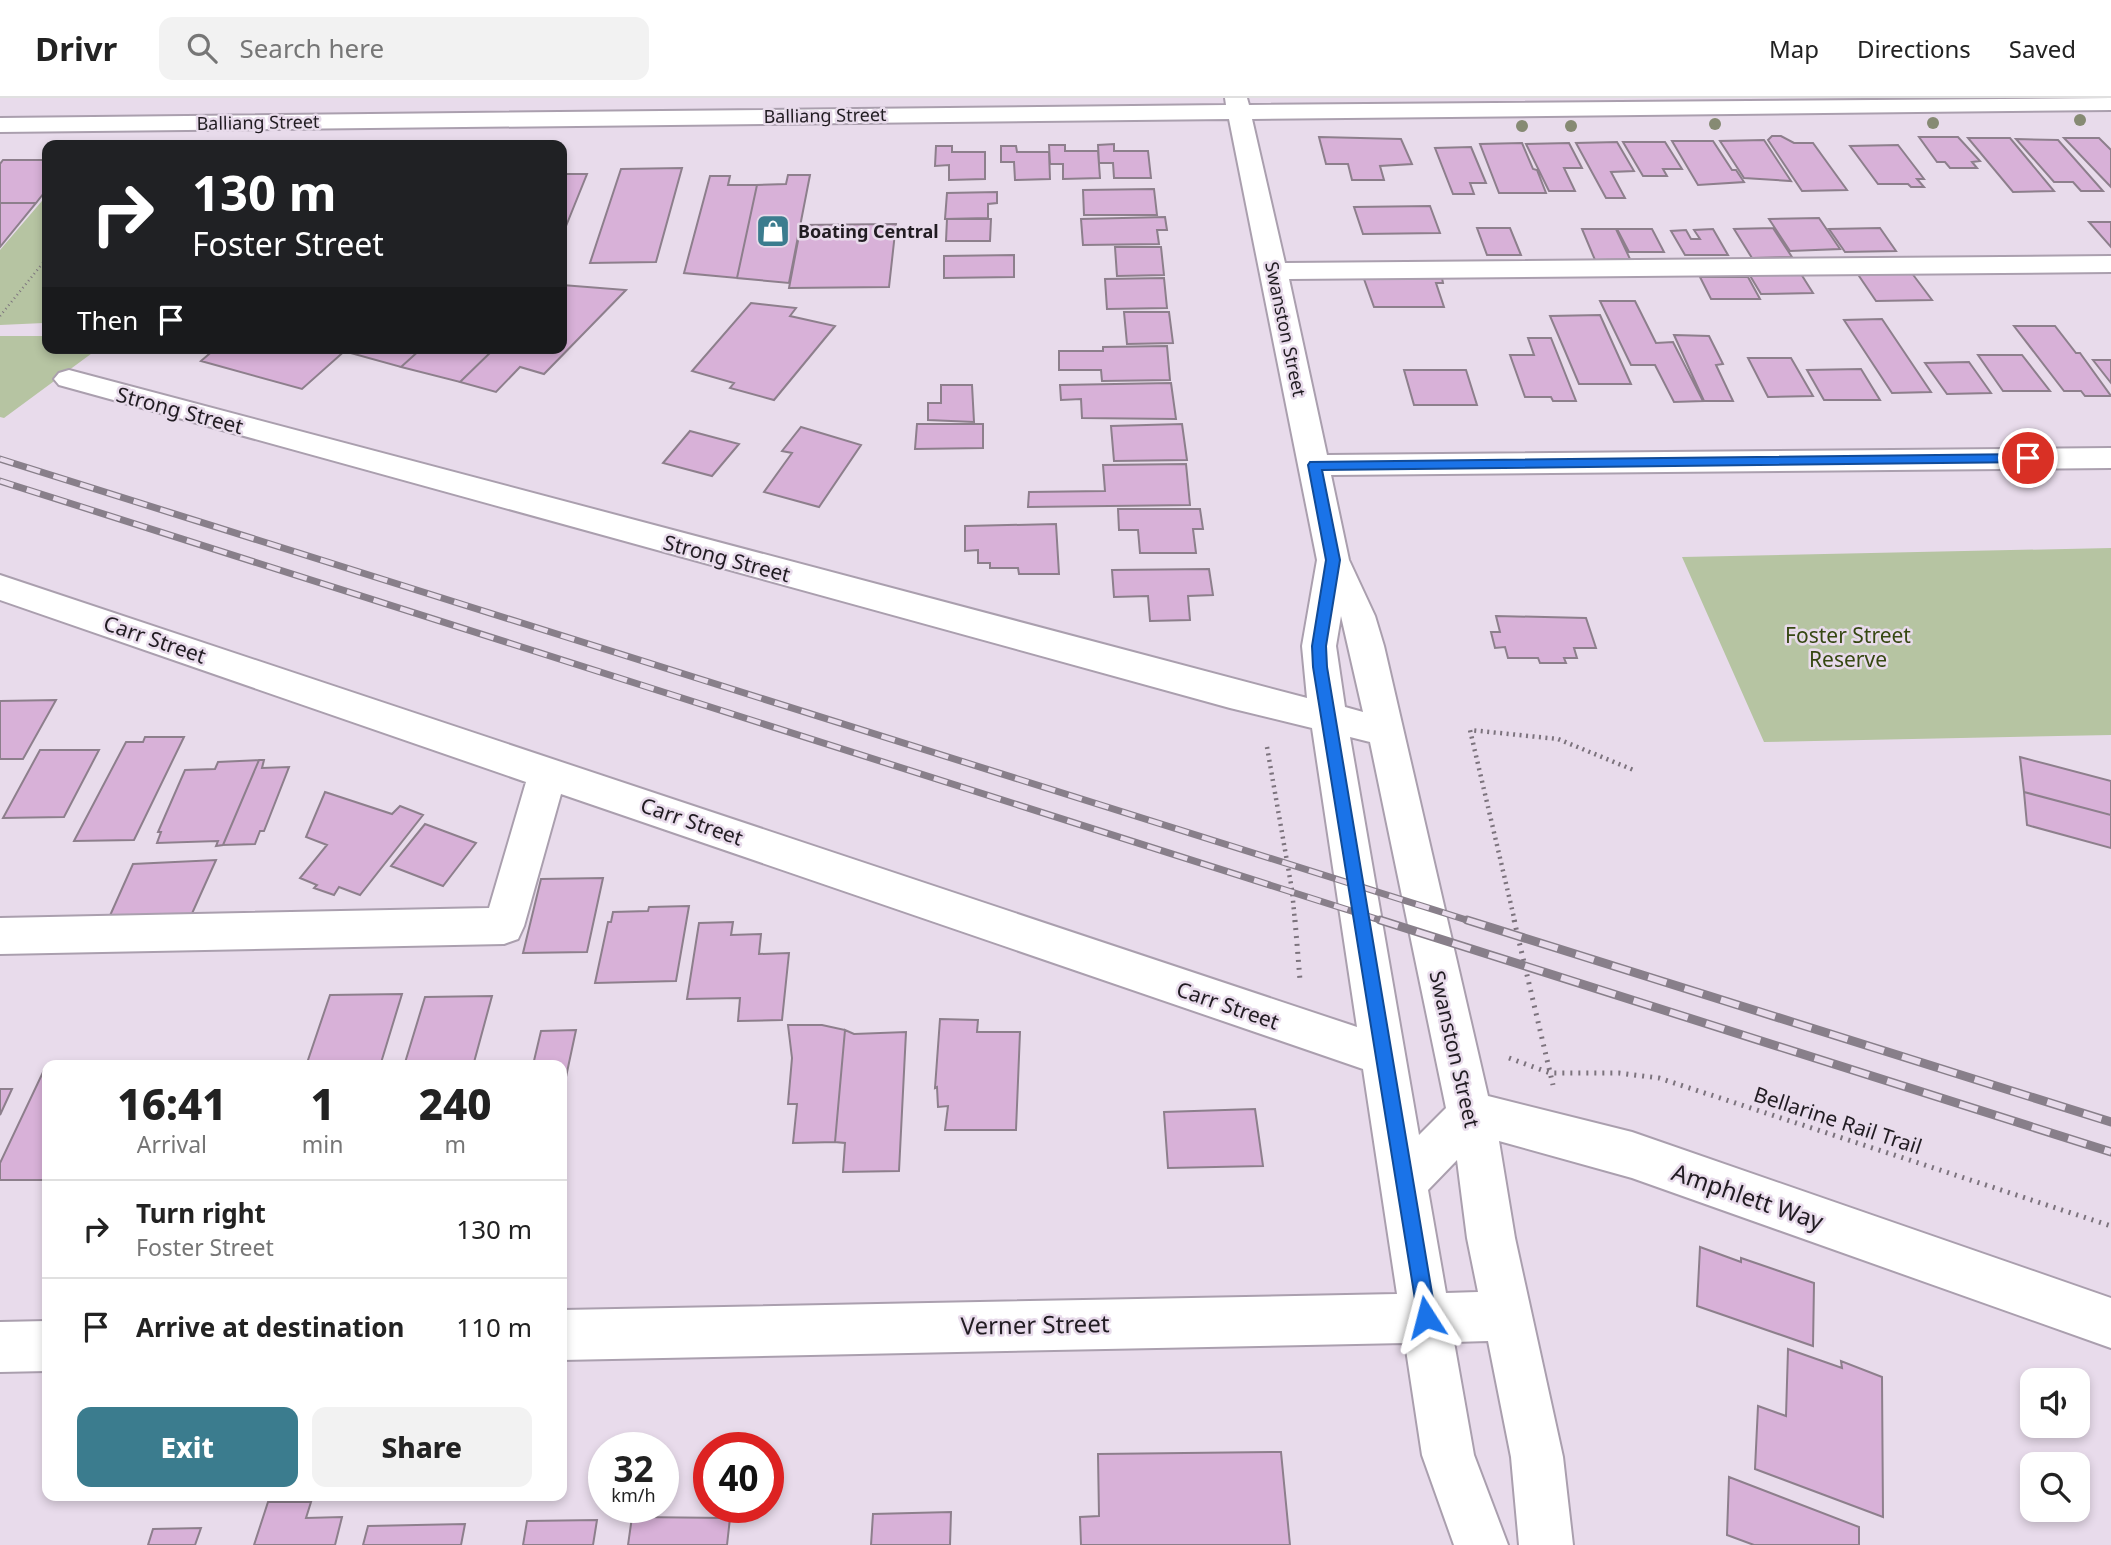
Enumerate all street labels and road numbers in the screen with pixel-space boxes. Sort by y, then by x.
street label: Balliang Street [763,102,887,128]
street label: Balliang Street [196,109,320,135]
street label: Swanston Street [1260,259,1312,399]
street label: Strong Street [114,380,247,440]
street label: Strong Street [661,528,794,588]
street label: Carr Street [100,608,210,670]
street label: Carr Street [637,790,747,852]
street label: Swanston Street [1423,968,1487,1131]
street label: Carr Street [1173,974,1283,1036]
street label: Bellarine Rail Trail [1750,1080,1926,1160]
street label: Amphlett Way [1668,1155,1829,1238]
street label: Verner Street [960,1306,1110,1342]

